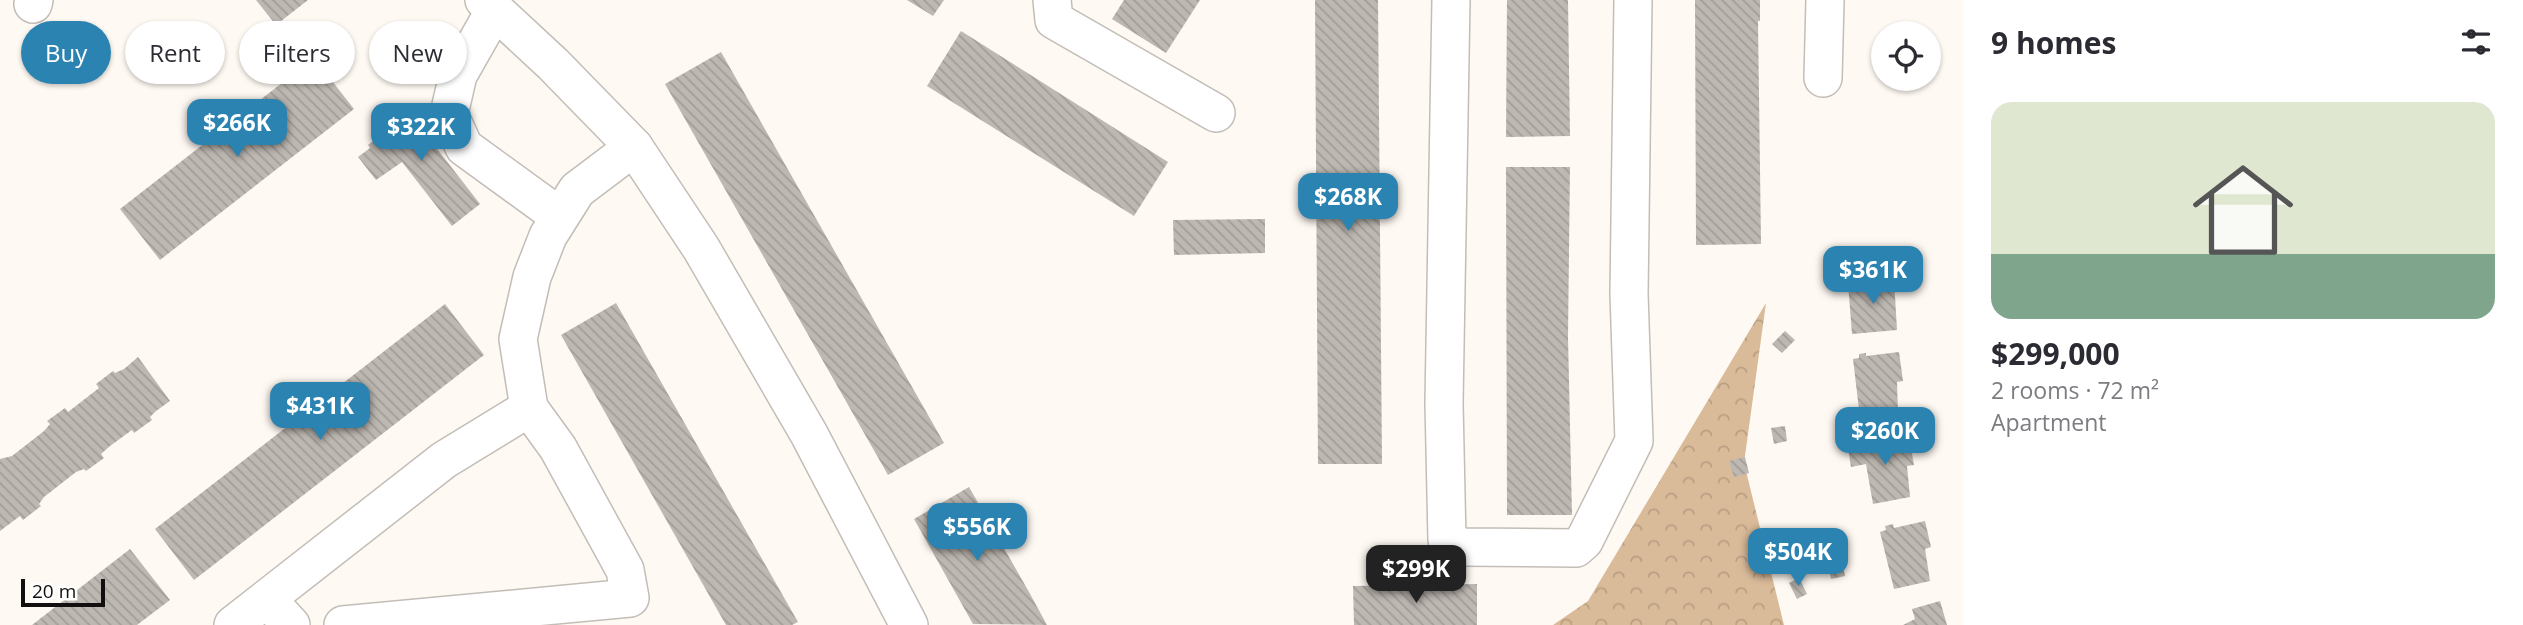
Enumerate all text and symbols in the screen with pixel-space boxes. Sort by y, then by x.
chip: Buy [21,21,111,84]
chip: Rent [125,21,225,84]
chip: Filters [239,21,355,84]
chip: New [369,21,467,84]
map controls [1871,21,1941,91]
button: locate [1871,21,1941,91]
text: 9 homes [1991,22,2116,63]
icon: filters [2457,23,2495,61]
pin: $266K [188,100,286,159]
pin: $322K [372,104,470,163]
text: $266K [203,106,271,138]
text: $322K [387,110,455,142]
icon: home [2180,147,2306,273]
pin: $268K [1299,174,1397,233]
text: $268K [1314,180,1382,212]
pin: $361K [1824,246,1922,306]
text: $361K [1839,253,1907,285]
text: $299,000 [1991,333,2120,374]
text: 2 rooms · 72 m² [1991,374,2159,406]
pin: $431K [271,382,369,442]
text: $431K [286,389,354,421]
text: Apartment [1991,406,2107,438]
pin: $260K [1836,407,1934,467]
text: $260K [1851,414,1919,446]
pin: $556K [928,504,1026,563]
text: $556K [943,510,1011,542]
pin: $504K [1749,528,1847,588]
text: $504K [1764,535,1832,567]
pin: $299K [1367,546,1465,605]
text: $299K [1382,552,1450,584]
scale bar [21,576,105,608]
text: 20 m [32,578,76,604]

